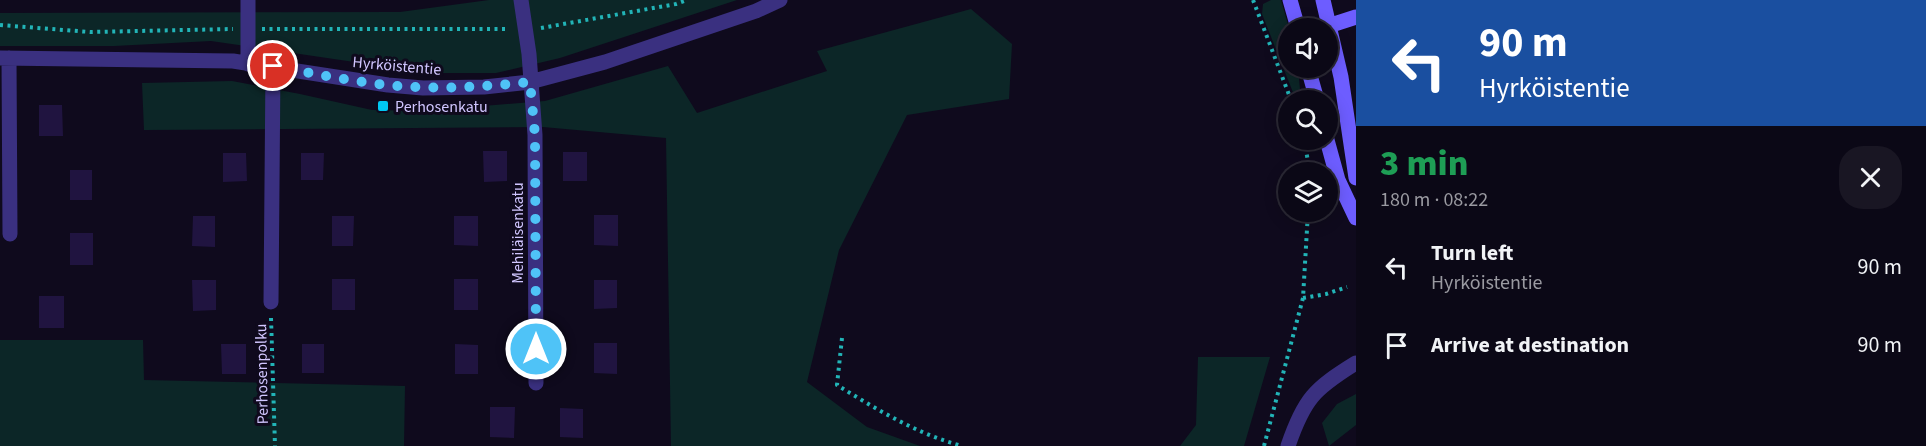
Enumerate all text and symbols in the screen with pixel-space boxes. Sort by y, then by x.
text: 90 m [1479,13,1568,73]
map controls [1278,18,1338,222]
button: sound [1278,18,1338,78]
icon: left [1380,24,1458,102]
pin [247,40,298,91]
icon: arrive [256,49,289,82]
street label: Hyrköistentie [351,51,442,81]
text: Hyrköistentie [1479,69,1630,108]
button: search [1278,90,1338,150]
place label: Perhosenkatu [395,96,488,118]
marker: Perhosenkatu [376,99,390,113]
text: 3 min [1380,138,1468,189]
button: close [1839,146,1902,209]
button: layers [1278,162,1338,222]
street label: Mehiläisenkatu [507,182,529,284]
text: 180 m · 08:22 [1380,186,1488,214]
text: Turn left [1431,237,1513,269]
icon: left [1380,251,1413,284]
text: 90 m [1857,251,1902,283]
text: Hyrköistentie [1431,269,1543,297]
position arrow [504,317,568,381]
street label: Perhosenpolku [250,323,274,425]
icon: arrive [1380,329,1413,362]
text: Arrive at destination [1431,329,1629,361]
text: 90 m [1857,329,1902,361]

